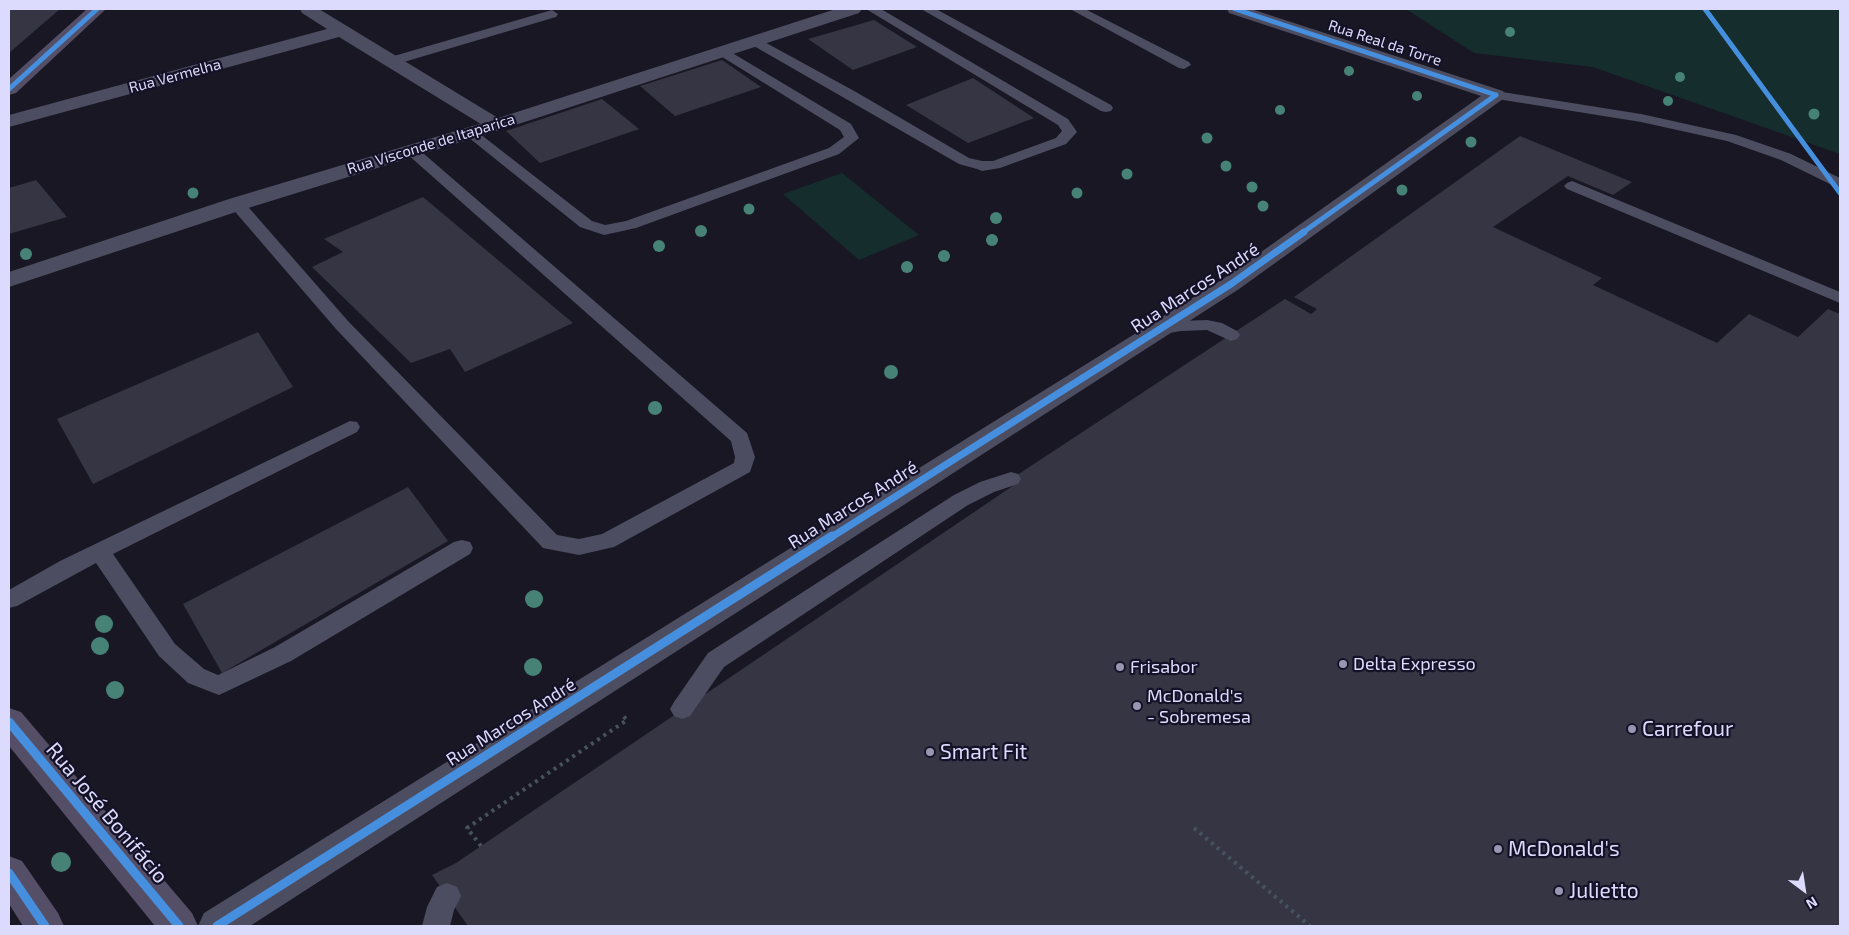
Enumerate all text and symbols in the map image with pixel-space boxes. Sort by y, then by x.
street label: Rua Real da Torre [1326,16,1444,70]
street label: Rua Vermelha [127,55,223,97]
street label: Rua Visconde de Itaparica [345,110,517,178]
street label: Rua Marcos André [1127,238,1263,338]
street label: Rua Marcos André [784,456,922,554]
place label: Delta Expresso [1353,653,1476,675]
place label: Frisabor [1130,656,1198,678]
marker: Delta Expresso [1337,658,1349,670]
marker: Frisabor [1114,661,1126,673]
street label: Rua Marcos André [442,673,580,771]
place label: McDonald's - Sobremesa [1147,685,1251,728]
marker: McDonald's - Sobremesa [1131,700,1143,712]
place label: Carrefour [1642,716,1733,742]
marker: Carrefour [1626,723,1638,735]
street label: Rua José Bonifácio [41,737,173,889]
place label: Smart Fit [940,739,1027,765]
marker: Smart Fit [924,746,936,758]
place label: McDonald's [1508,836,1620,862]
marker: McDonald's [1492,843,1504,855]
north arrow [1779,865,1829,915]
place label: Julietto [1569,878,1639,904]
marker: Julietto [1553,885,1565,897]
text: N [1803,893,1821,913]

